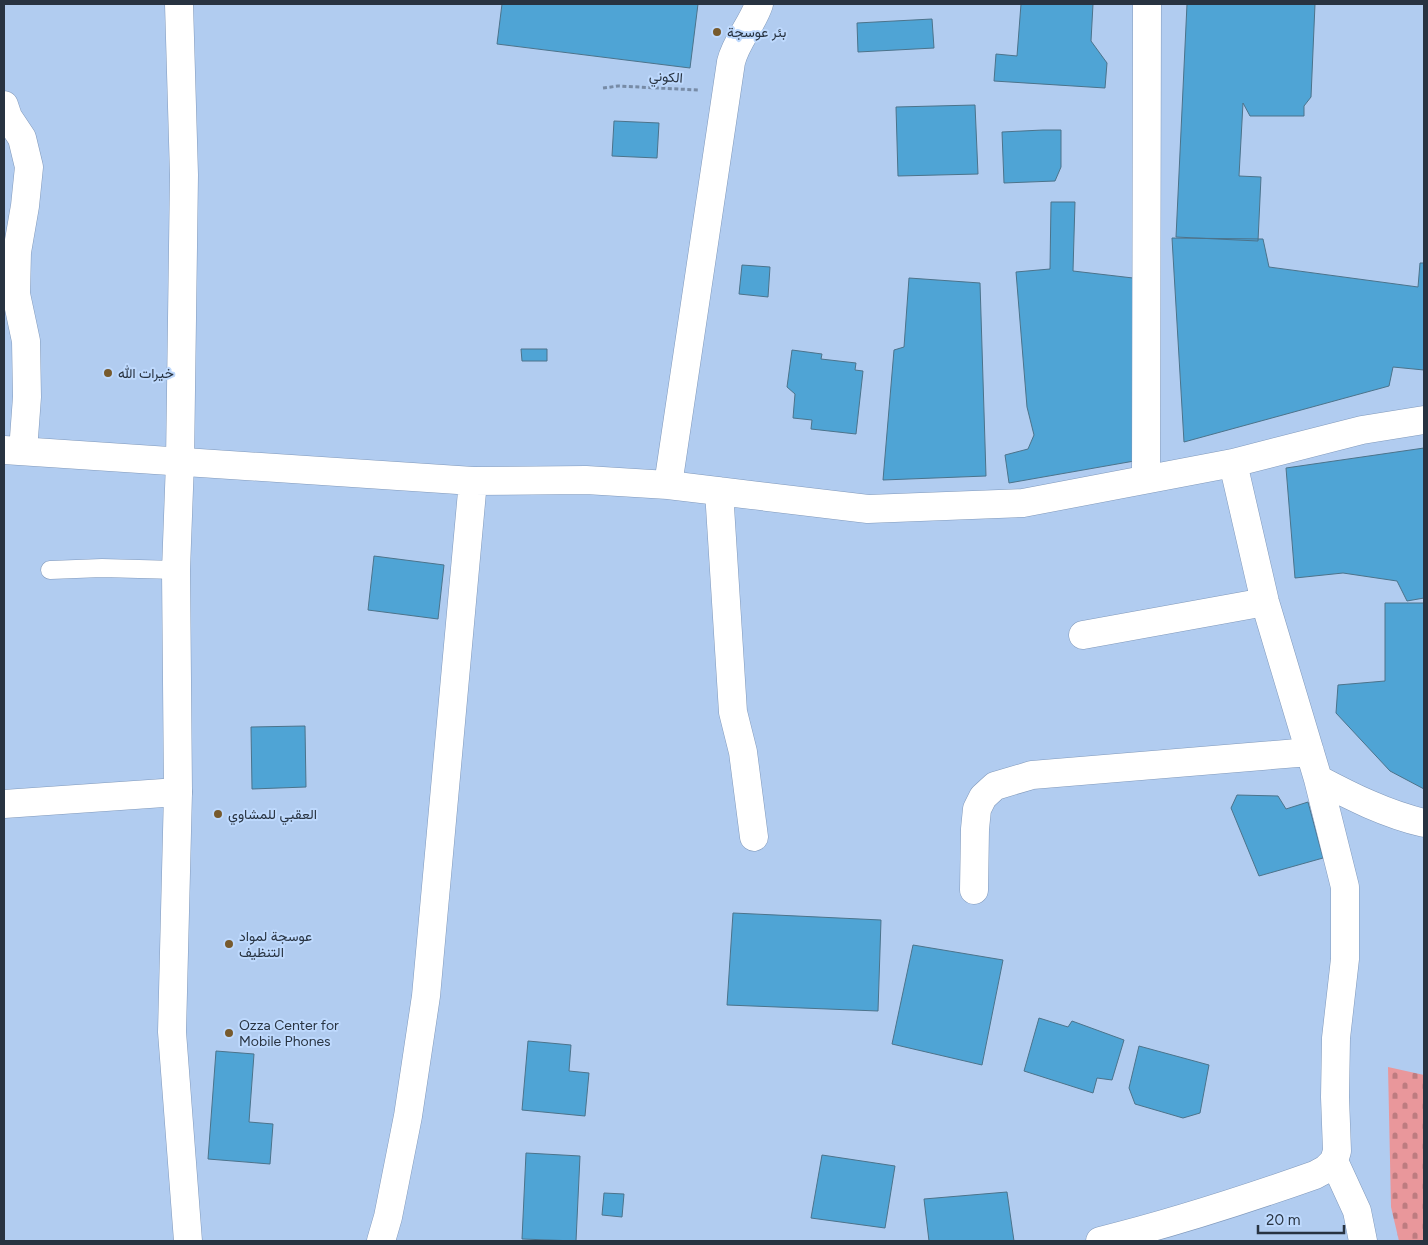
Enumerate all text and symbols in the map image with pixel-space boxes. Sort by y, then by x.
place label: بئر عوسجة [727,24,786,41]
marker: بئر عوسجة [711,26,723,38]
street label: الكوني [648,67,683,90]
place label: خيرات الله [118,365,174,382]
marker: خيرات الله [102,367,114,379]
place label: العقبي للمشاوي [228,806,317,826]
marker: العقبي للمشاوي [212,808,224,820]
place label: عوسجة لمواد التنظيف [239,928,312,961]
marker: عوسجة لمواد التنظيف [223,938,235,950]
place label: Ozza Center for Mobile Phones [239,1017,339,1050]
marker: Ozza Center for Mobile Phones [223,1027,235,1039]
scale bar [1258,1202,1344,1234]
text: 20 m [1266,1211,1300,1229]

